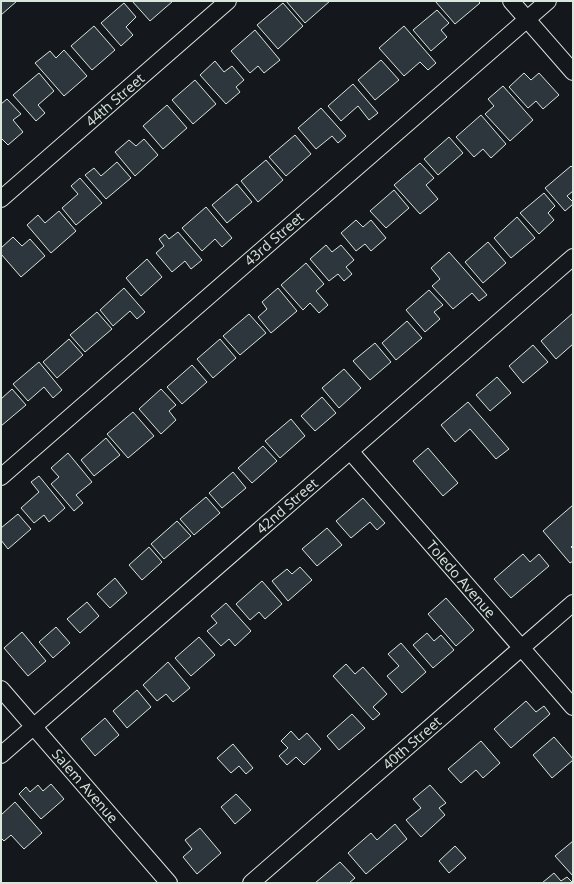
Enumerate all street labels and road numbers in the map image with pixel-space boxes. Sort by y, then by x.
street label: 44th Street [81,69,148,131]
street label: 43rd Street [240,207,307,270]
street label: 42nd Street [252,474,322,538]
street label: Toledo Avenue [422,536,500,622]
street label: 40th Street [378,712,445,774]
street label: Salem Avenue [48,745,123,827]

